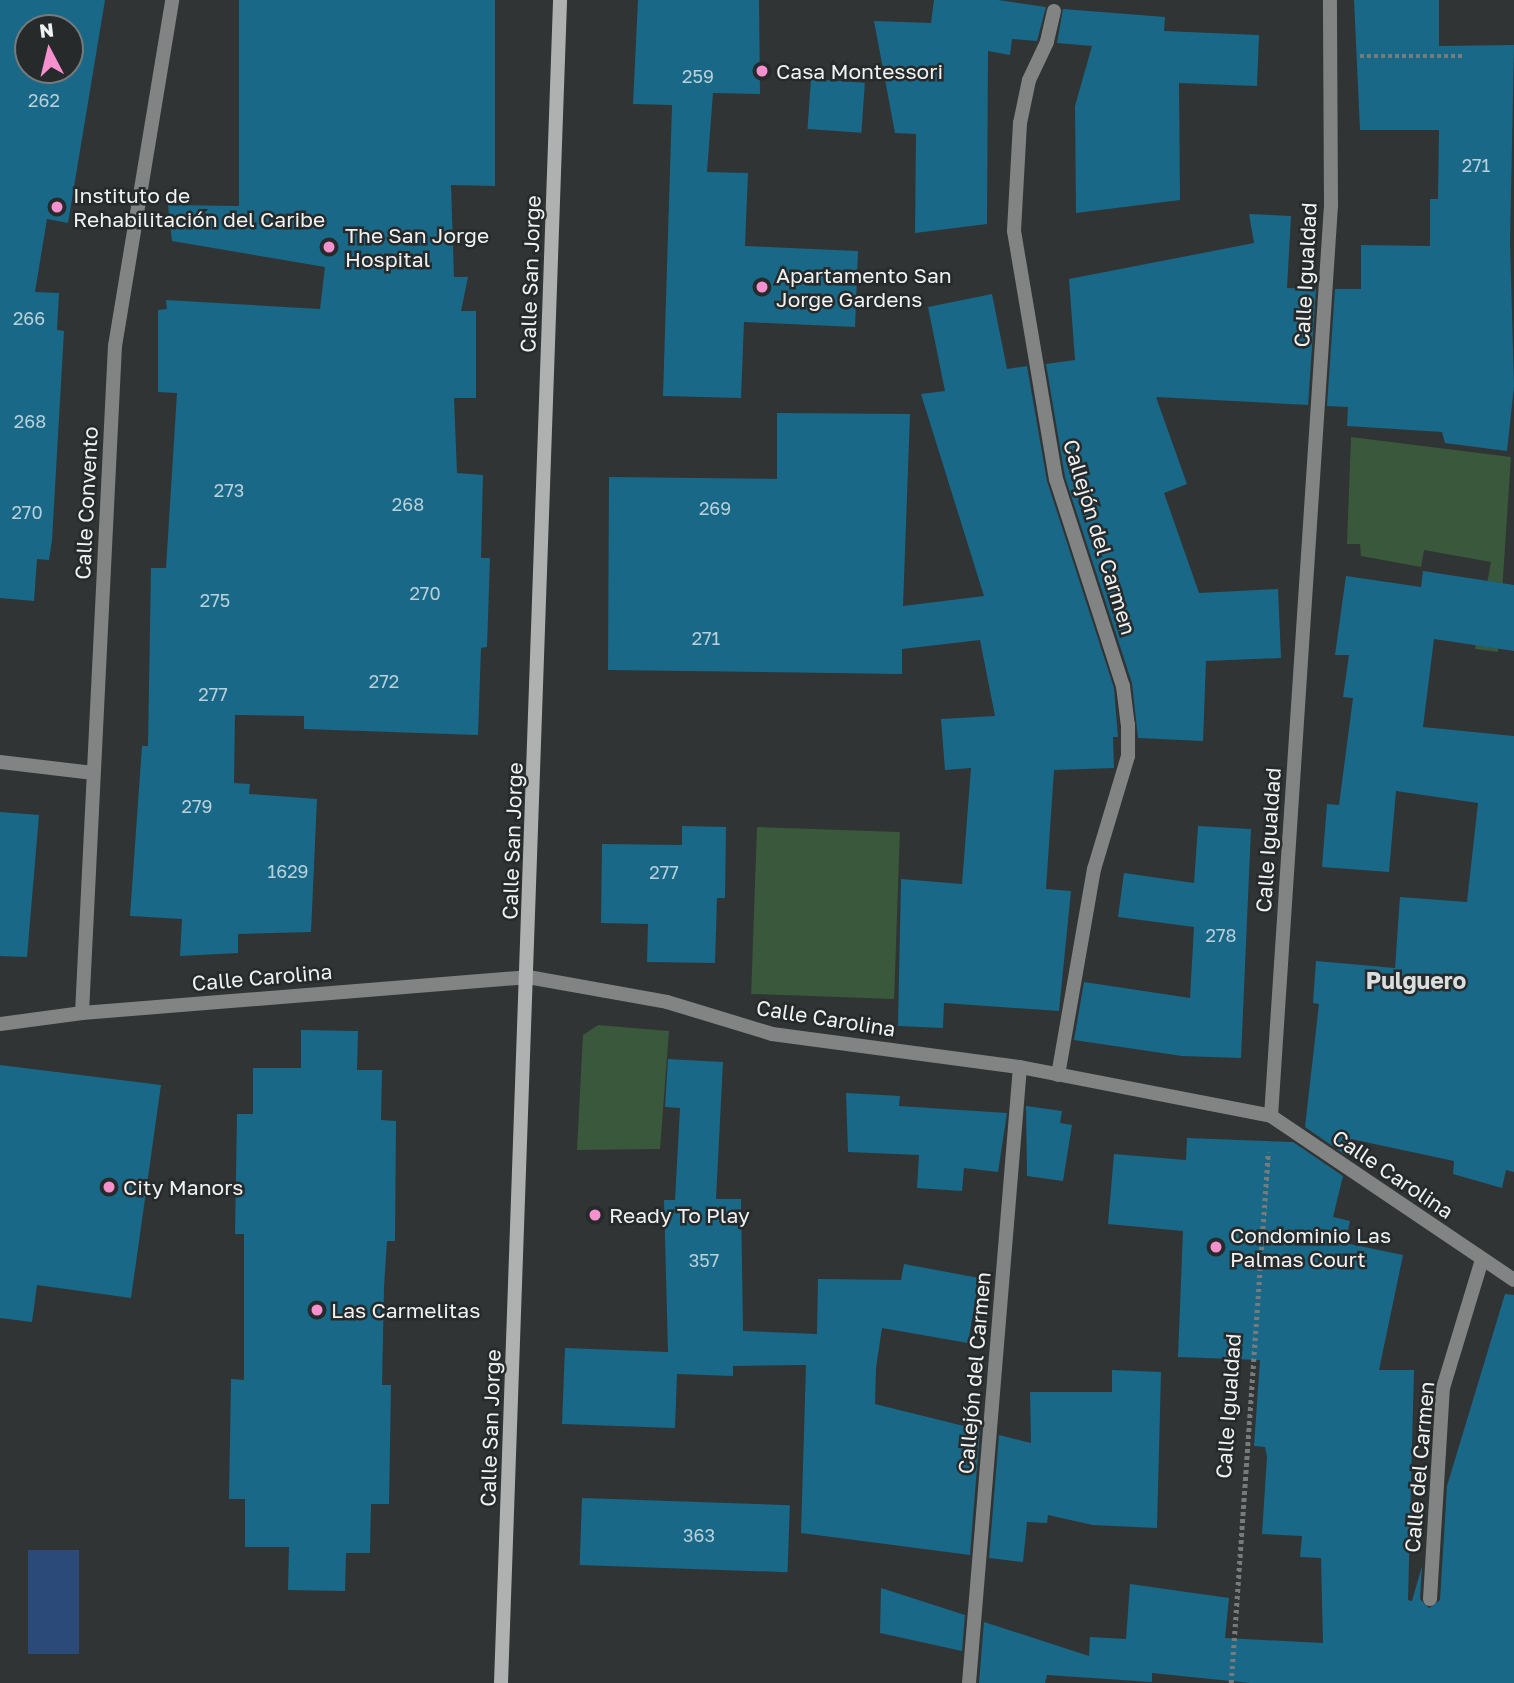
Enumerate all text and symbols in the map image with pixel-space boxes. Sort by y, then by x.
north arrow [14,14,84,84]
text: N [38,17,55,42]
place label: Casa Montessori [776,58,943,84]
marker: Casa Montessori [754,63,770,79]
house number: 259 [682,65,714,87]
house number: 262 [28,89,60,111]
house number: 271 [1462,154,1490,176]
place label: Instituto de Rehabilitación del Caribe [73,182,325,232]
street label: Calle San Jorge [515,195,545,353]
marker: Instituto de Rehabilitación del Caribe [47,197,67,217]
street label: Calle Igualdad [1289,202,1321,348]
place label: The San Jorge Hospital [345,222,489,272]
marker: The San Jorge Hospital [319,237,339,257]
place label: Apartamento San Jorge Gardens [776,262,952,312]
marker: Apartamento San Jorge Gardens [754,279,770,295]
house number: 266 [13,307,45,329]
house number: 268 [14,410,46,432]
street label: Calle Convento [69,426,103,580]
street label: Callejón del Carmen [1058,436,1142,638]
house number: 273 [214,479,244,501]
house number: 268 [392,493,424,515]
house number: 269 [699,497,731,519]
house number: 270 [11,501,43,523]
house number: 270 [409,582,441,604]
house number: 275 [200,589,230,611]
house number: 271 [692,627,720,649]
house number: 272 [369,670,399,692]
house number: 277 [198,683,228,705]
street label: Calle San Jorge [497,762,527,920]
street label: Calle Igualdad [1250,767,1286,913]
house number: 279 [182,795,212,817]
house number: 1629 [268,860,308,882]
house number: 277 [649,861,679,883]
house number: 278 [1206,924,1236,946]
street label: Calle Carolina [191,958,333,996]
district label: Pulguero [1366,966,1466,994]
street label: Calle Carolina [755,995,897,1041]
street label: Calle Carolina [1328,1124,1458,1224]
place label: City Manors [123,1174,243,1200]
marker: City Manors [101,1179,117,1195]
place label: Ready To Play [609,1202,750,1228]
marker: Ready To Play [587,1207,603,1223]
place label: Condominio Las Palmas Court [1230,1222,1391,1272]
marker: Condominio Las Palmas Court [1208,1239,1224,1255]
house number: 357 [689,1249,719,1271]
street label: Callejón del Carmen [953,1271,995,1475]
place label: Las Carmelitas [331,1297,480,1323]
marker: Las Carmelitas [309,1302,325,1318]
street label: Calle Igualdad [1210,1333,1246,1479]
street label: Calle San Jorge [475,1349,505,1507]
street label: Calle del Carmen [1399,1380,1439,1554]
house number: 363 [683,1524,715,1546]

